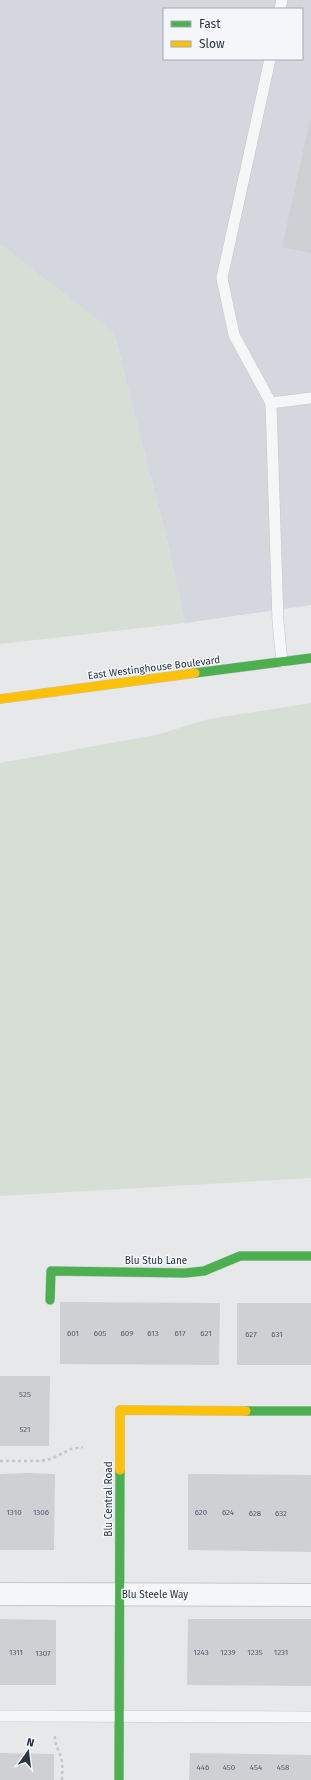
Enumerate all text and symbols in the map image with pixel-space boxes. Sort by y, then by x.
legend [163,8,303,60]
text: Fast [199,17,221,31]
text: Slow [199,37,225,51]
street label: East Westinghouse Boulevard [87,654,221,682]
street label: Blu Stub Lane [125,1255,187,1267]
house number: 601 [67,1329,79,1338]
house number: 605 [94,1329,106,1338]
house number: 609 [121,1329,133,1338]
house number: 613 [147,1329,159,1338]
house number: 617 [175,1329,186,1338]
house number: 621 [200,1329,212,1338]
house number: 627 [245,1330,257,1339]
house number: 631 [271,1330,283,1339]
house number: 525 [19,1390,31,1399]
house number: 521 [19,1425,31,1434]
street label: Blu Central Road [103,1461,115,1537]
house number: 1310 [6,1508,22,1517]
house number: 1306 [33,1508,49,1517]
house number: 620 [195,1508,208,1517]
house number: 624 [222,1508,235,1517]
house number: 628 [249,1509,262,1518]
house number: 632 [275,1509,287,1518]
street label: Blu Steele Way [122,1589,188,1601]
house number: 1311 [9,1648,23,1657]
house number: 1243 [193,1648,209,1657]
house number: 1239 [220,1648,236,1657]
house number: 1235 [247,1648,263,1657]
house number: 1231 [274,1648,288,1657]
house number: 1307 [35,1649,51,1658]
north arrow [8,1732,48,1772]
text: N [25,1736,35,1750]
house number: 446 [197,1763,209,1772]
house number: 450 [223,1763,236,1772]
house number: 454 [250,1763,263,1772]
house number: 458 [277,1763,290,1772]

